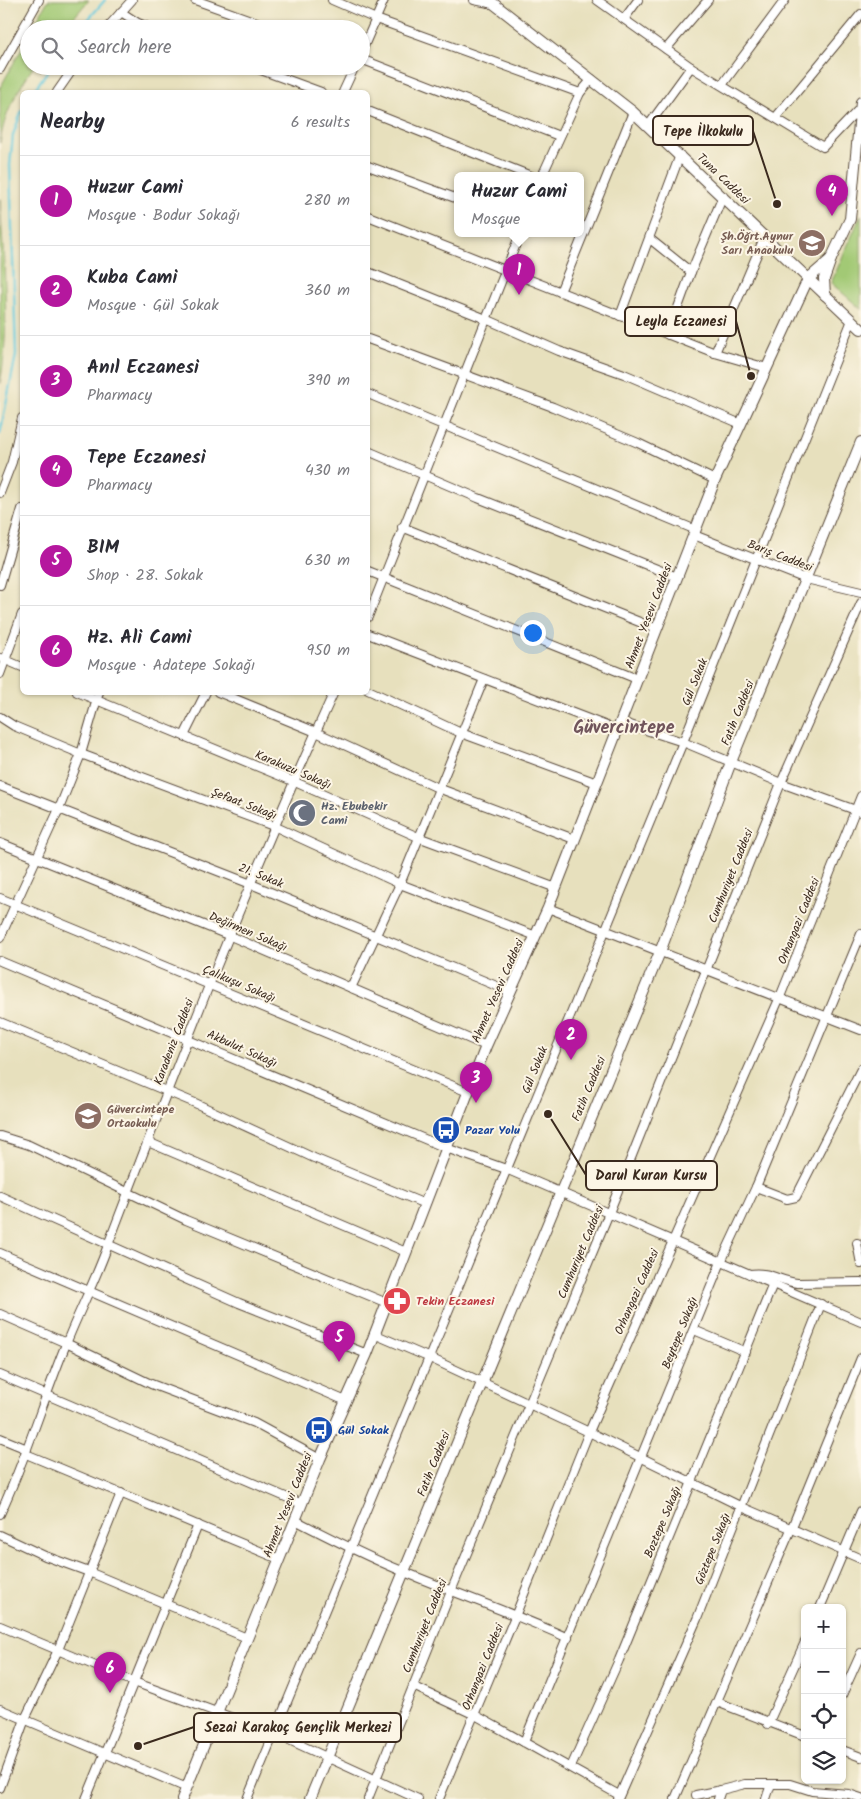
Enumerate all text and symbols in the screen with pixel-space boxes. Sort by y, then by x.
search box [20,20,370,75]
text: Search here [78,33,172,63]
icon: search [38,34,66,62]
text: Nearby [40,106,105,139]
text: 6 results [291,110,350,135]
callout: Tepe İlkokulu [653,116,753,145]
text: Tepe İlkokulu [663,121,743,143]
street label: Tuna Caddesi [692,149,755,210]
popup [454,172,584,237]
text: Huzur Cami [87,173,183,203]
pin: 4 [816,175,848,216]
text: Huzur Cami [471,177,567,207]
text: 1 [54,188,58,213]
text: 280 m [304,188,350,213]
text: Mosque · Bodur Sokağı [87,203,240,228]
text: Mosque [471,207,520,232]
place label: Şh.Öğrt.Aynur Sarı Anaokulu [721,227,794,260]
school or university icon: Şh.Öğrt.Aynur Sarı Anaokulu [797,228,827,258]
pin: 1 [503,254,535,295]
text: Kuba Cami [87,263,177,293]
text: 2 [51,278,61,303]
text: 360 m [305,278,350,303]
text: Mosque · Gül Sokak [87,293,219,318]
callout: Leyla Eczanesi [625,307,736,336]
text: Leyla Eczanesi [635,311,727,333]
text: Anıl Eczanesi [87,353,199,383]
text: 3 [52,368,60,393]
text: 390 m [306,368,350,393]
text: Pharmacy [87,383,152,408]
text: Tepe Eczanesi [87,443,206,473]
text: 4 [52,458,60,483]
text: 430 m [305,458,350,483]
text: Pharmacy [87,473,152,498]
text: BIM [87,533,119,563]
street label: Barış Caddesi [745,535,816,578]
text: 5 [52,548,60,573]
text: 630 m [305,548,350,573]
street label: Ahmet Yesevi Caddesi [620,559,678,672]
text: Shop · 28. Sokak [87,563,203,588]
your location [520,620,546,646]
text: Hz. Ali Cami [87,623,192,653]
text: 6 [52,638,60,663]
text: 950 m [306,638,350,663]
text: Mosque · Adatepe Sokağı [87,653,255,678]
street label: Gül Sokak [677,655,713,709]
street label: Fatih Caddesi [716,676,760,748]
district label: Güvercintepe [573,714,675,743]
street label: Karakuzu Sokağı [252,745,334,795]
street label: Şefaat Sokağı [208,783,280,825]
place label: Hz. Ebubekir Cami [321,797,388,830]
mosque icon: Hz. Ebubekir Cami [287,798,317,828]
street label: Cumhuriyet Caddesi [703,825,759,926]
street label: 21. Sokak [236,858,287,894]
street label: Orhangazi Caddesi [773,874,826,967]
street label: Değirmen Sokağı [206,907,290,957]
street label: Ahmet Yesevi Caddesi [467,935,530,1046]
street label: Çalıkuşu Sokağı [199,960,279,1008]
street label: Karadeniz Caddesi [149,995,200,1088]
pin: 2 [555,1019,587,1060]
street label: Akbulut Sokağı [204,1025,280,1073]
street label: Gül Sokak [517,1043,553,1097]
street label: Fatih Caddesi [567,1053,612,1124]
pin: 3 [460,1062,492,1103]
place label: Güvercintepe Ortaokulu [107,1100,175,1133]
school or university icon: Güvercintepe Ortaokulu [73,1101,103,1131]
bus stop icon: Pazar Yolu [431,1115,461,1145]
place label: Pazar Yolu [465,1121,520,1140]
callout: Darul Kuran Kursu [586,1161,717,1190]
text: Darul Kuran Kursu [595,1165,707,1187]
street label: Cumhuriyet Caddesi [553,1201,610,1302]
street label: Orhangazi Caddesi [610,1245,665,1338]
pharmacy icon: Tekin Eczanesi [382,1286,412,1316]
place label: Tekin Eczanesi [416,1292,495,1311]
street label: Beytepe Sokağı [657,1294,703,1372]
pin: 5 [323,1321,355,1362]
bus stop icon: Gül Sokak [304,1415,334,1445]
place label: Gül Sokak [338,1421,390,1440]
street label: Fatih Caddesi [412,1427,456,1499]
street label: Ahmet Yesevi Caddesi [258,1449,318,1560]
street label: Boztepe Sokağı [639,1483,687,1561]
street label: Göztepe Sokağı [690,1510,736,1588]
street label: Cumhuriyet Caddesi [397,1575,453,1676]
map controls [801,1604,846,1784]
button: + [801,1604,846,1649]
street label: Orhangazi Caddesi [457,1620,510,1713]
button: − [801,1649,846,1694]
pin: 6 [94,1652,126,1693]
button: locate [801,1694,846,1739]
callout: Sezai Karakoç Gençlik Merkezi [194,1713,401,1742]
text: Sezai Karakoç Gençlik Merkezi [205,1717,392,1739]
button: layers [801,1739,846,1784]

